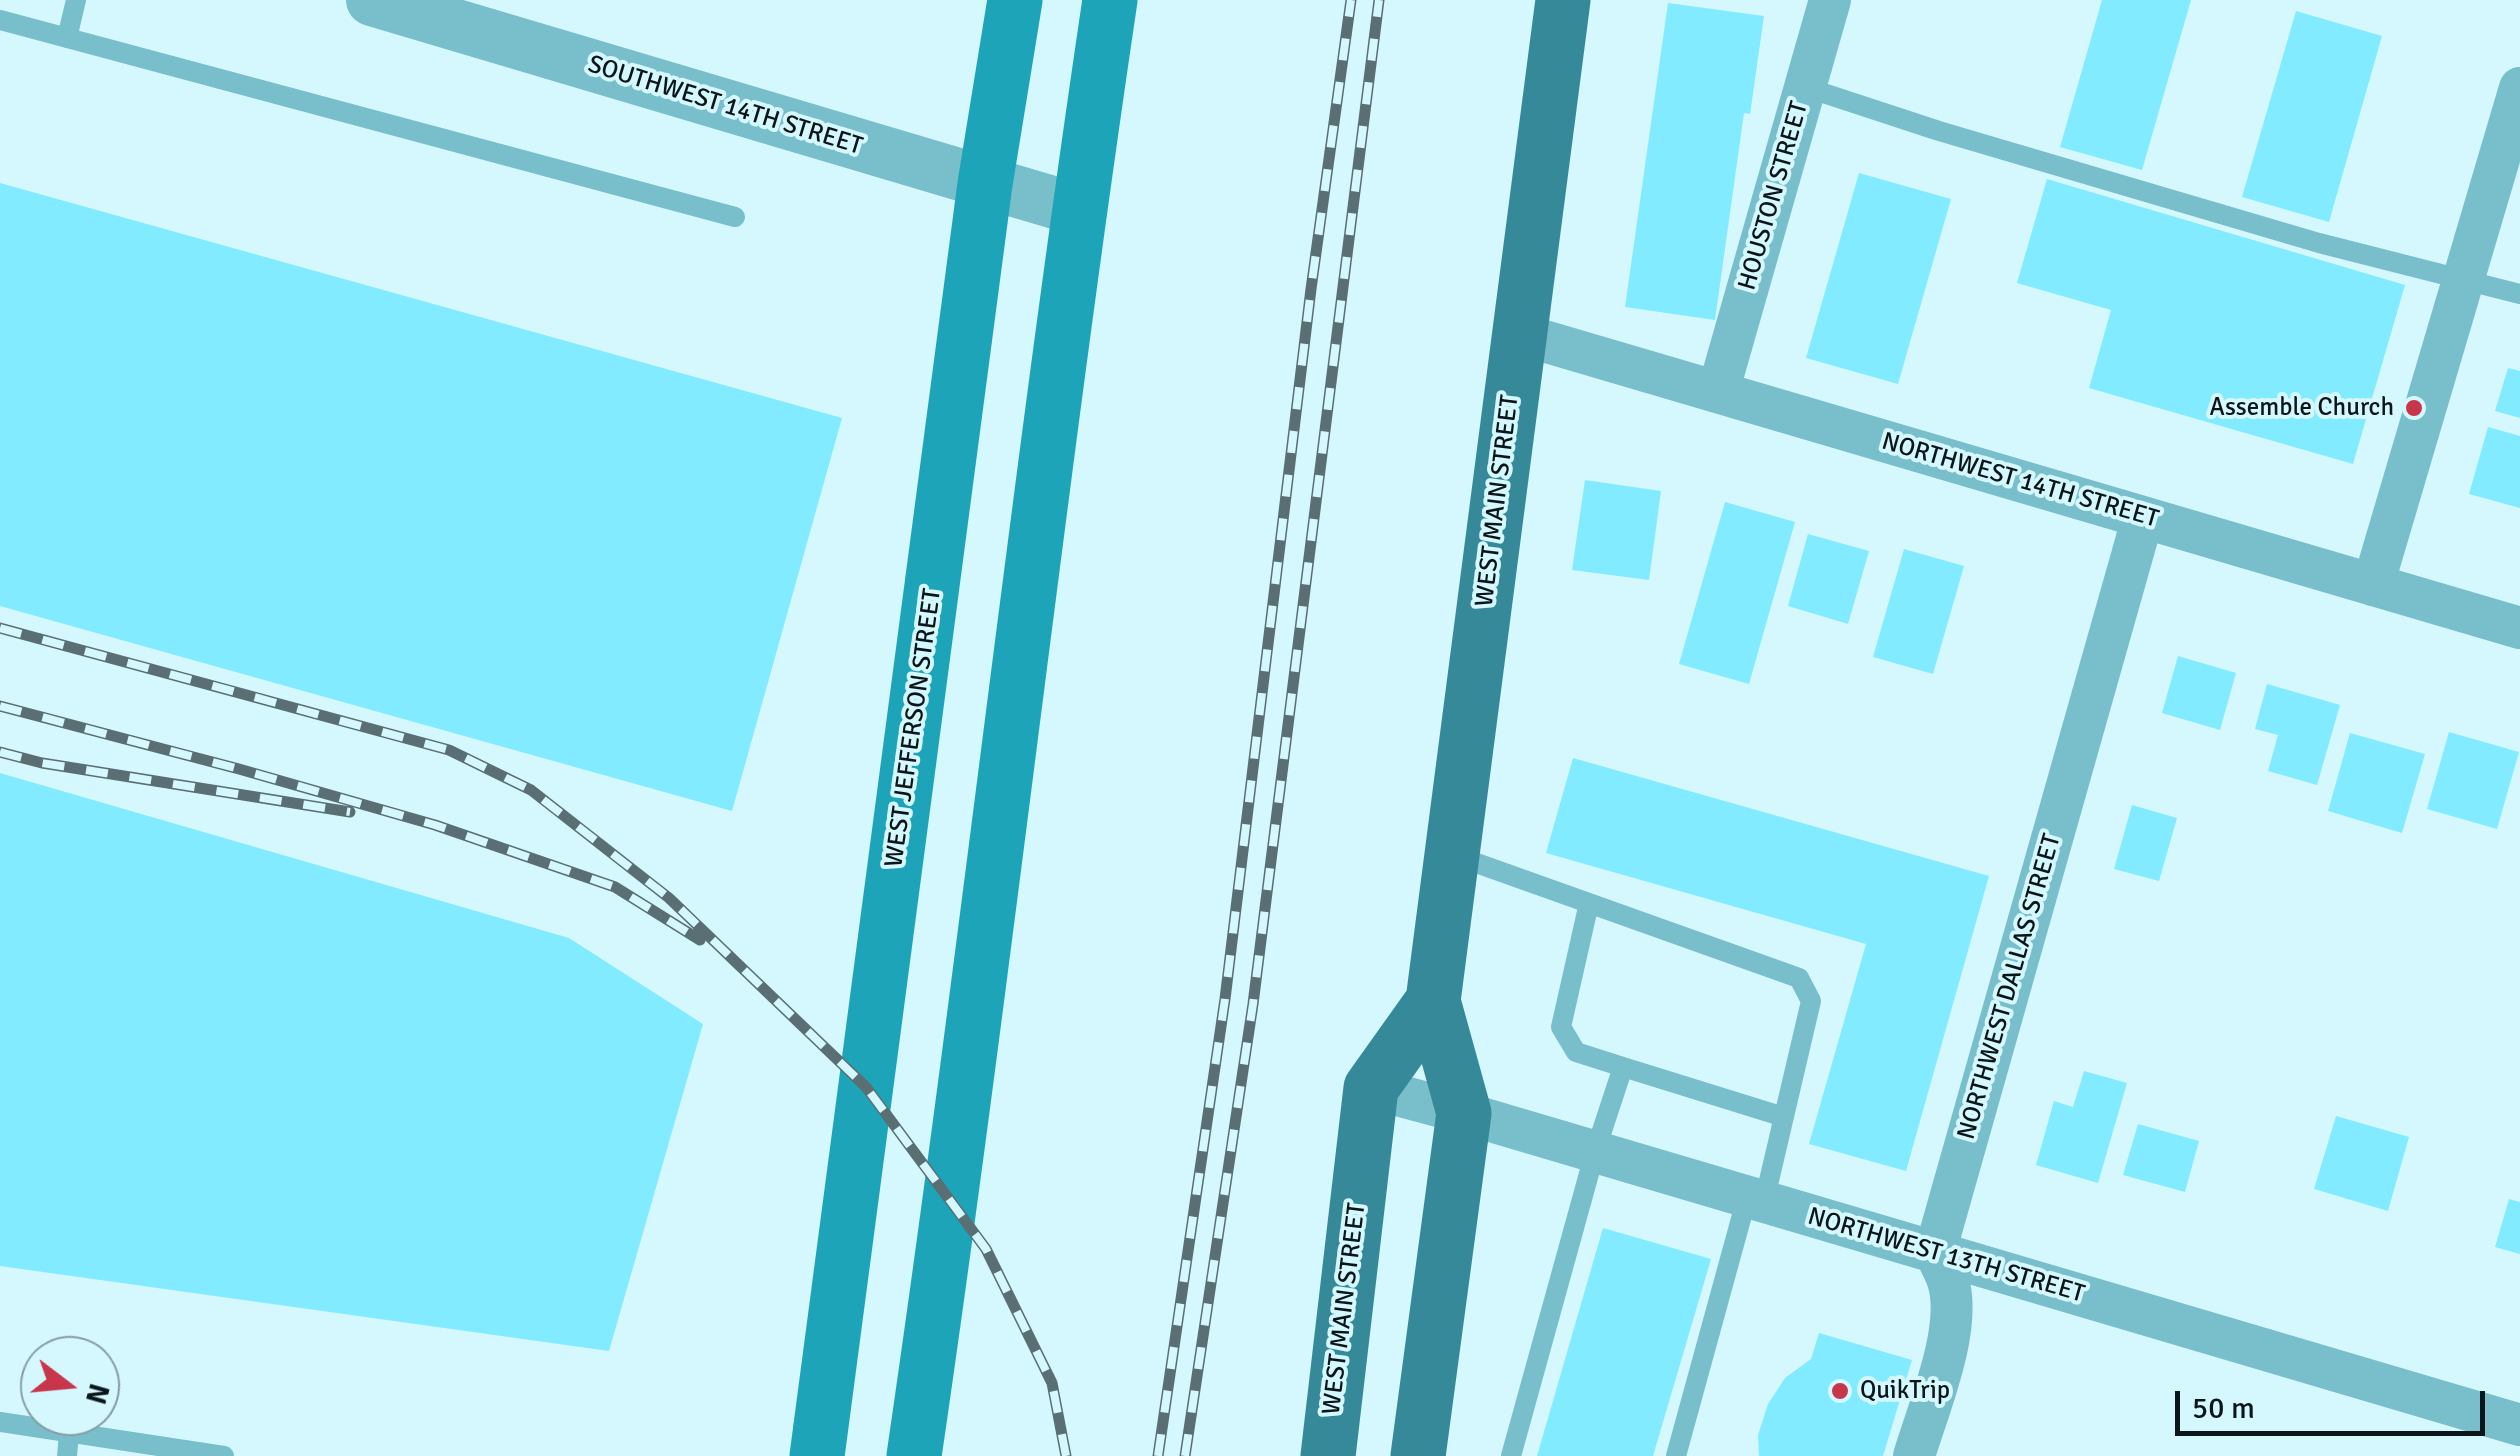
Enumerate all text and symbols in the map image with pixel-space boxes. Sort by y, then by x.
street label: SOUTHWEST 14TH STREET [584,50,866,162]
street label: HOUSTON STREET [1733,98,1815,294]
place label: Assemble Church [2210,393,2394,423]
street label: WEST MAIN STREET [1470,394,1526,608]
marker: Assemble Church [2403,397,2425,419]
street label: NORTHWEST 14TH STREET [1878,427,2162,535]
street label: WEST JEFFERSON STREET [880,587,948,869]
street label: NORTHWEST DALLAS STREET [1952,831,2068,1143]
street label: WEST MAIN STREET [1317,1202,1373,1416]
street label: NORTHWEST 13TH STREET [1804,1202,2088,1310]
north arrow [20,1336,120,1436]
scale bar [2180,1371,2490,1433]
place label: QuikTrip [1860,1376,1950,1406]
text: N [78,1380,116,1408]
marker: QuikTrip [1829,1380,1851,1402]
text: 50 m [2192,1390,2255,1427]

